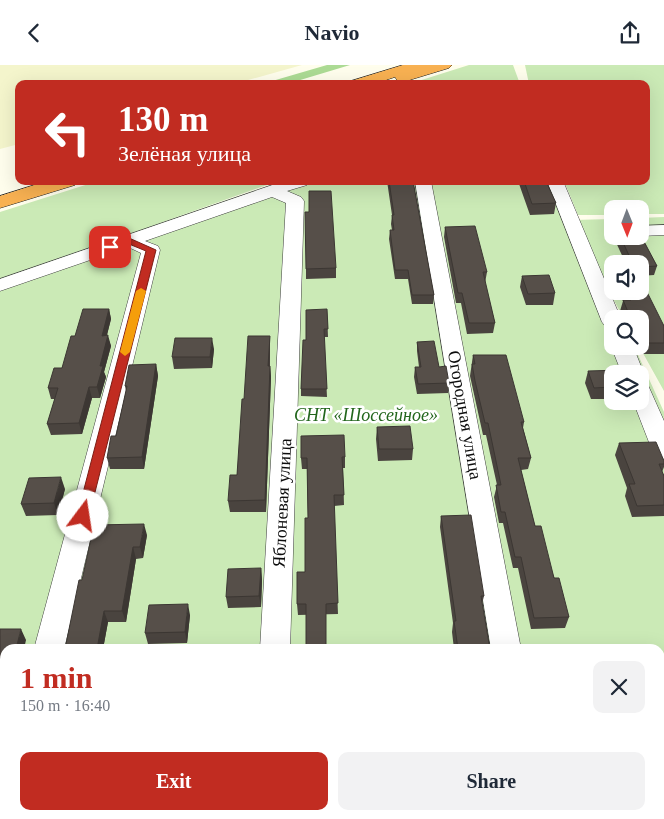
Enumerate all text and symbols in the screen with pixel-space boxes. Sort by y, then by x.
icon: back [20,19,48,47]
icon: share [616,19,644,47]
text: Navio [305,20,360,45]
icon: left [35,100,100,165]
text: 130 m [118,100,208,139]
text: Зелёная улица [118,141,251,166]
north arrow [604,200,649,245]
map controls [604,200,649,410]
pin [89,226,131,268]
icon: arrive [96,233,124,261]
button: sound [604,255,649,300]
button: search [604,310,649,355]
street label: Огородная улица [444,349,486,481]
button: layers [604,365,649,410]
park label: СНТ «Шоссейное» [294,405,438,425]
street label: Яблоневая улица [269,438,295,568]
position arrow [56,489,108,541]
text: 1 min [20,661,93,694]
button: close [593,661,645,713]
text: 150 m · 16:40 [20,697,110,714]
button: Exit [20,752,328,810]
button: Share [338,752,645,810]

